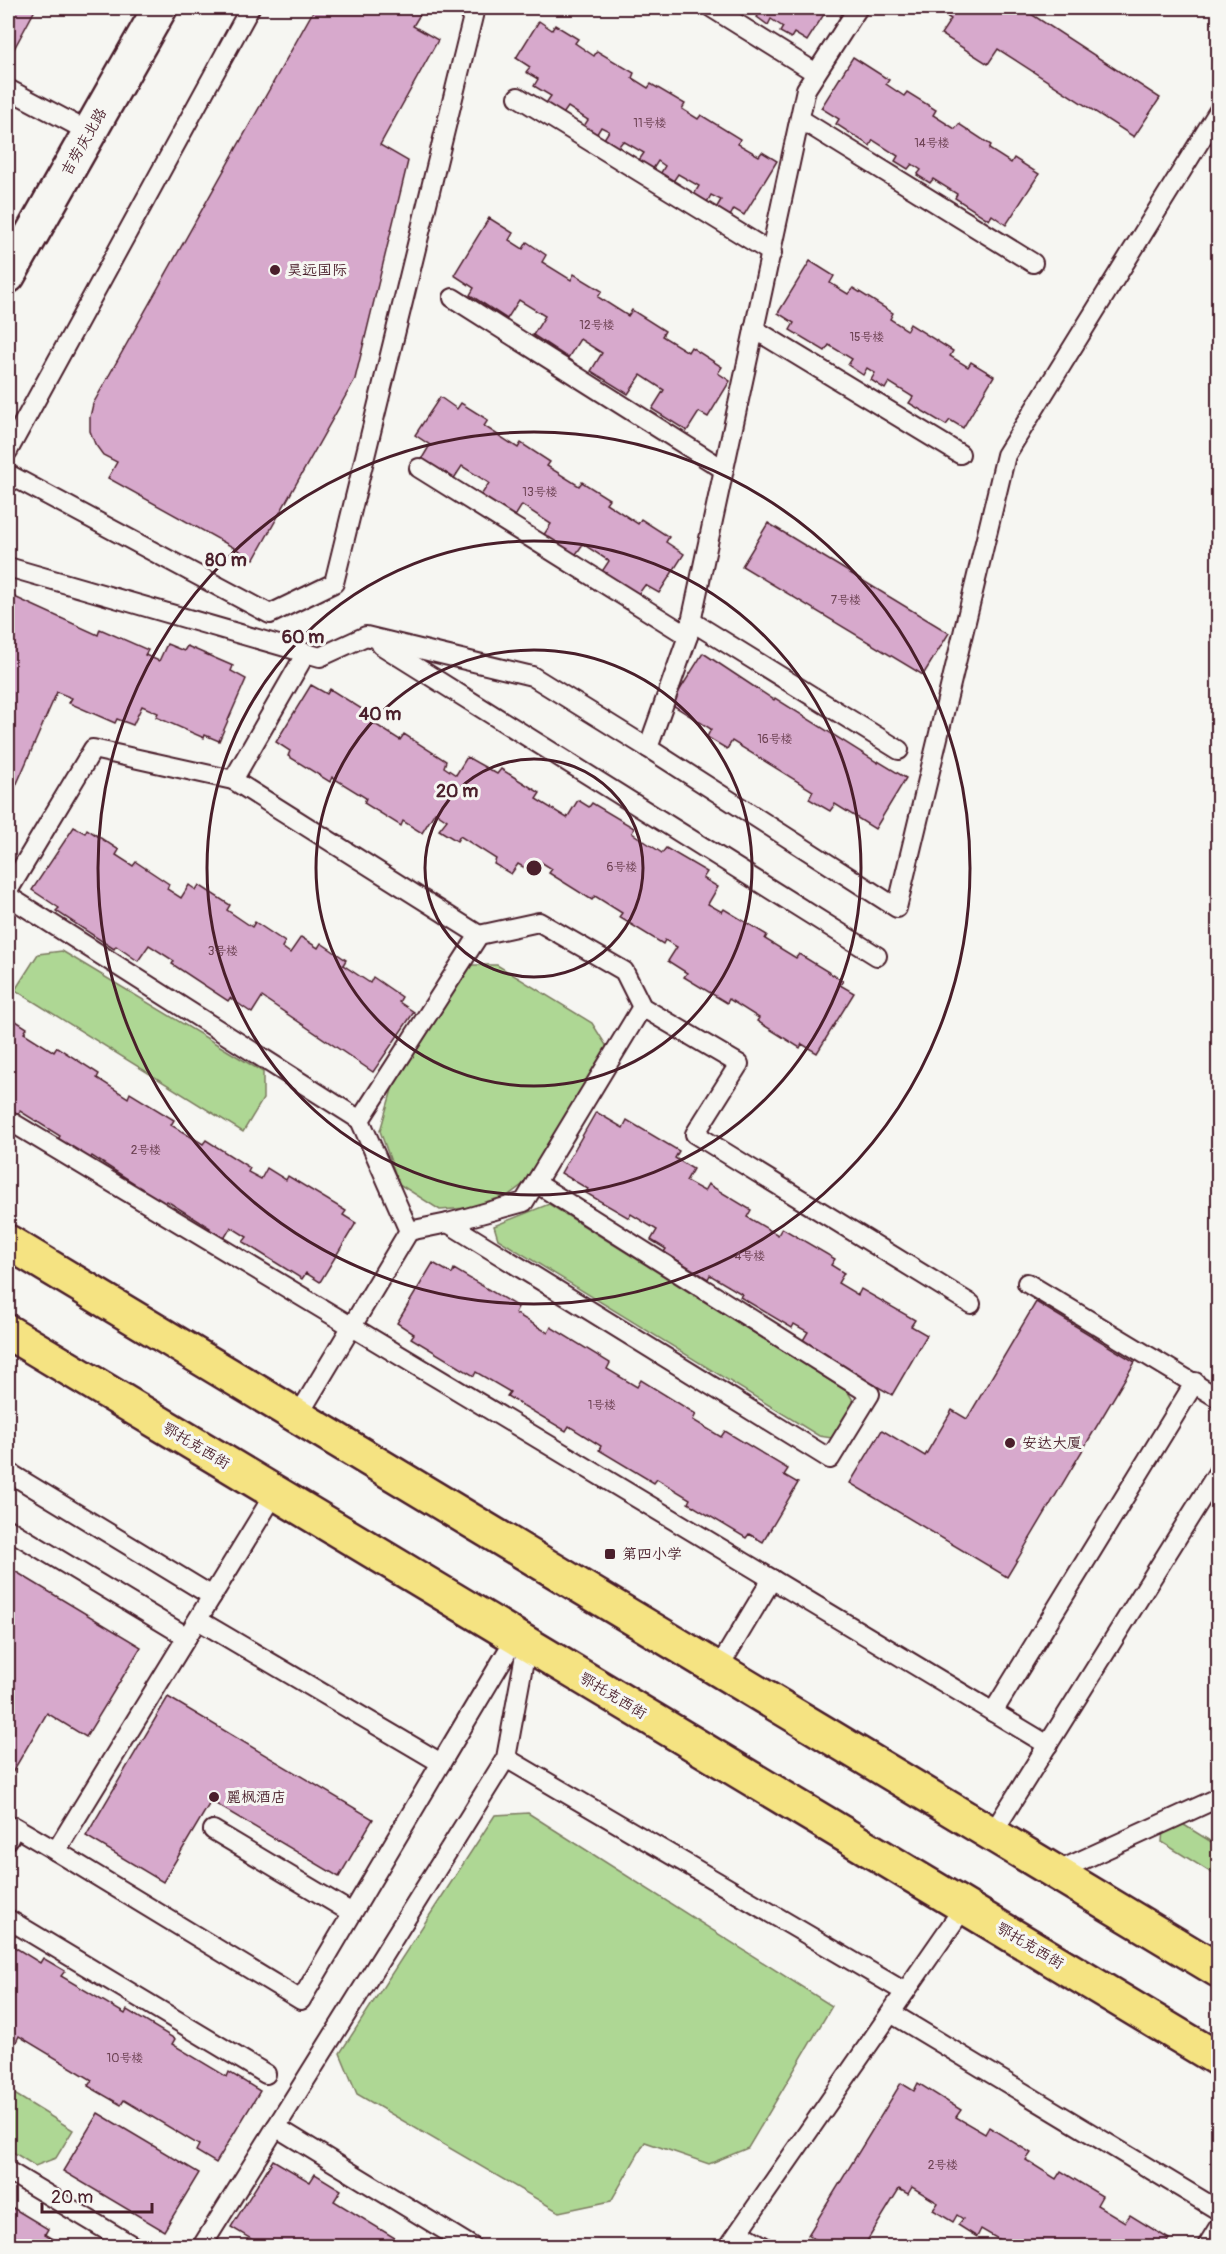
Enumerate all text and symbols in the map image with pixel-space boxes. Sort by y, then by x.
street label: 吉劳庆北路 [57,105,111,179]
house number: 11号楼 [633,116,667,131]
house number: 14号楼 [914,136,950,151]
place label: 昊远国际 [287,261,347,280]
marker: 昊远国际 [268,263,282,277]
house number: 12号楼 [579,318,615,333]
house number: 15号楼 [849,330,885,345]
house number: 13号楼 [522,485,558,500]
text: 80 m [205,549,247,572]
house number: 7号楼 [831,593,861,608]
text: 60 m [282,626,324,649]
text: 40 m [359,703,401,726]
house number: 16号楼 [757,732,793,747]
text: 20 m [436,780,478,803]
centre of rings [524,858,544,878]
house number: 6号楼 [607,860,637,875]
house number: 3号楼 [208,944,238,959]
house number: 2号楼 [131,1143,161,1158]
house number: 4号楼 [735,1249,765,1264]
house number: 1号楼 [588,1398,616,1413]
street label: 鄂托克西街 [159,1419,233,1473]
place label: 安达大厦 [1022,1434,1082,1453]
marker: 安达大厦 [1003,1436,1017,1450]
place label: 第四小学 [622,1545,682,1564]
marker: 第四小学 [603,1547,617,1561]
street label: 鄂托克西街 [576,1669,650,1723]
place label: 麗枫酒店 [226,1788,286,1807]
marker: 麗枫酒店 [207,1790,221,1804]
street label: 鄂托克西街 [993,1919,1067,1973]
house number: 10号楼 [107,2051,143,2066]
house number: 2号楼 [928,2158,958,2173]
scale bar [42,2176,152,2214]
text: 20 m [51,2186,93,2209]

